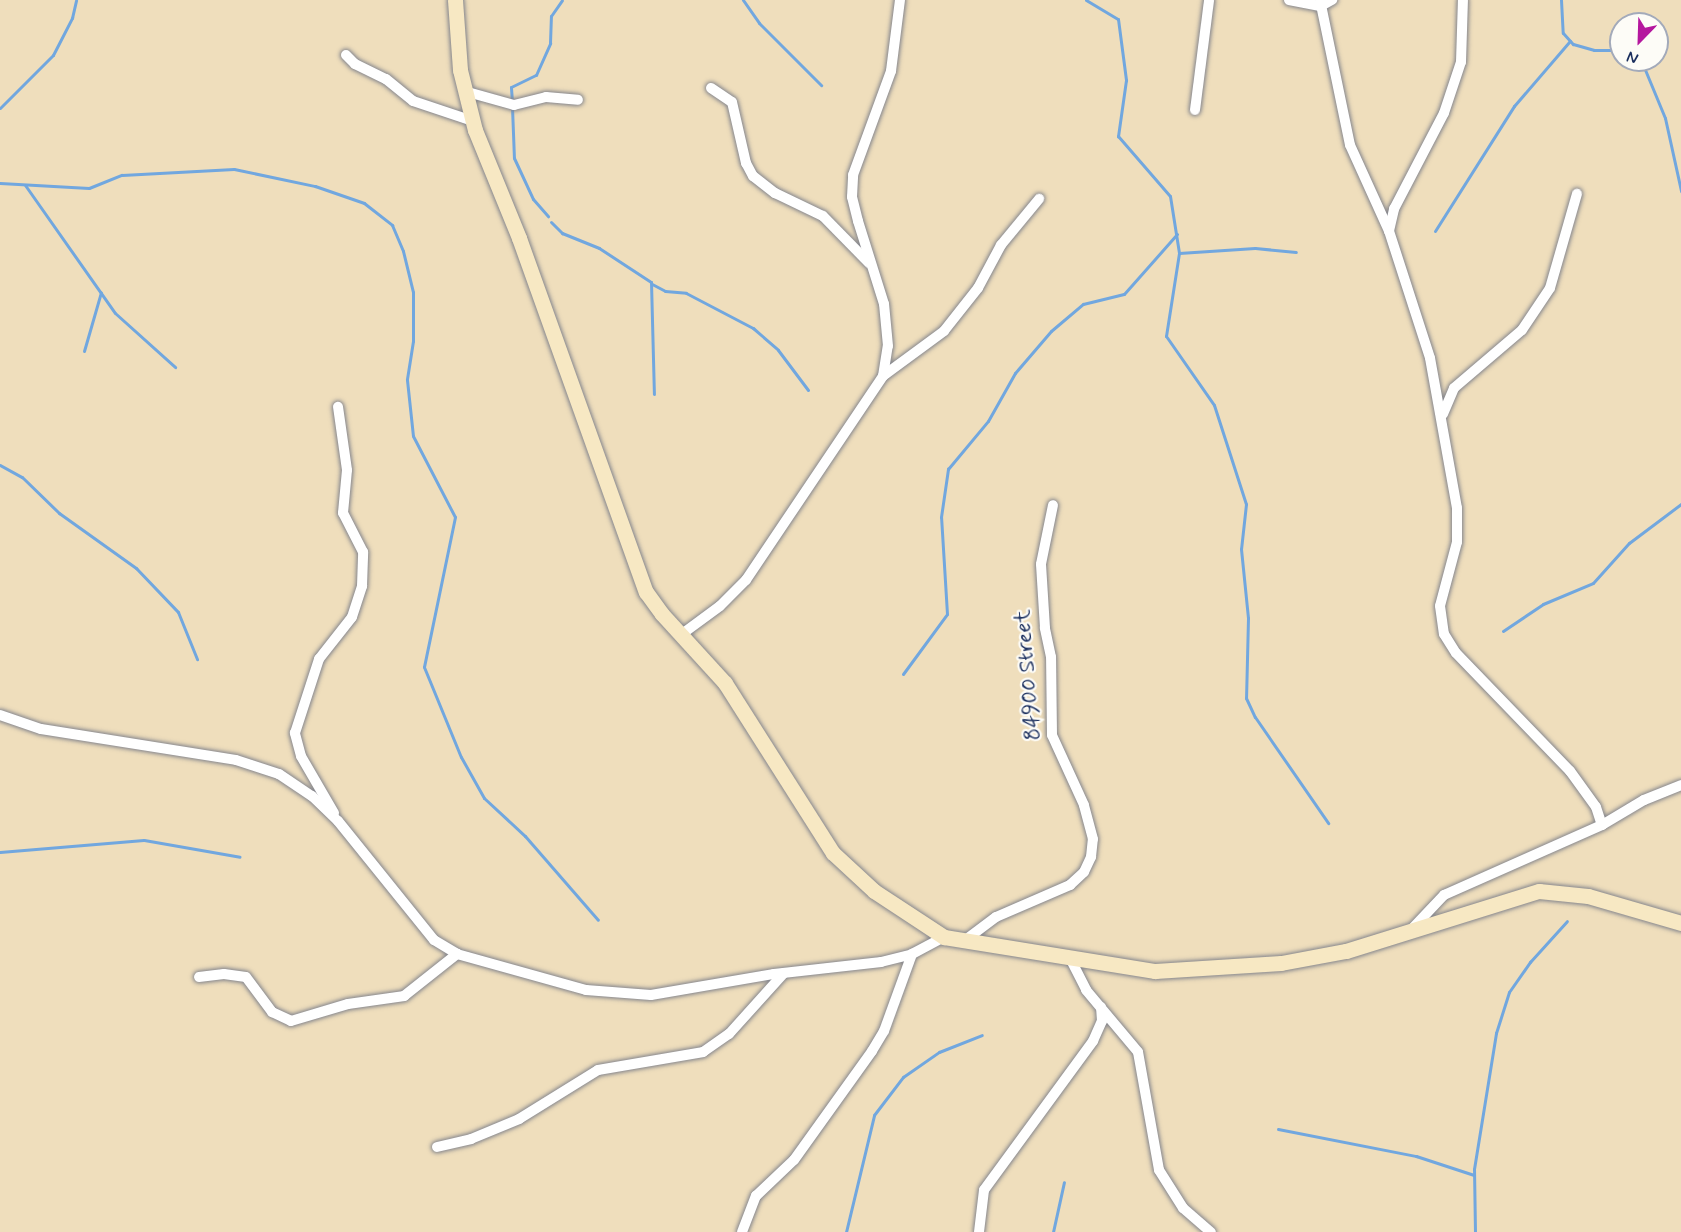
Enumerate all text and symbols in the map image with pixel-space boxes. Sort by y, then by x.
north arrow [1609,12,1669,72]
text: N [1624,45,1642,69]
street label: 84900 Street [1010,609,1048,741]

